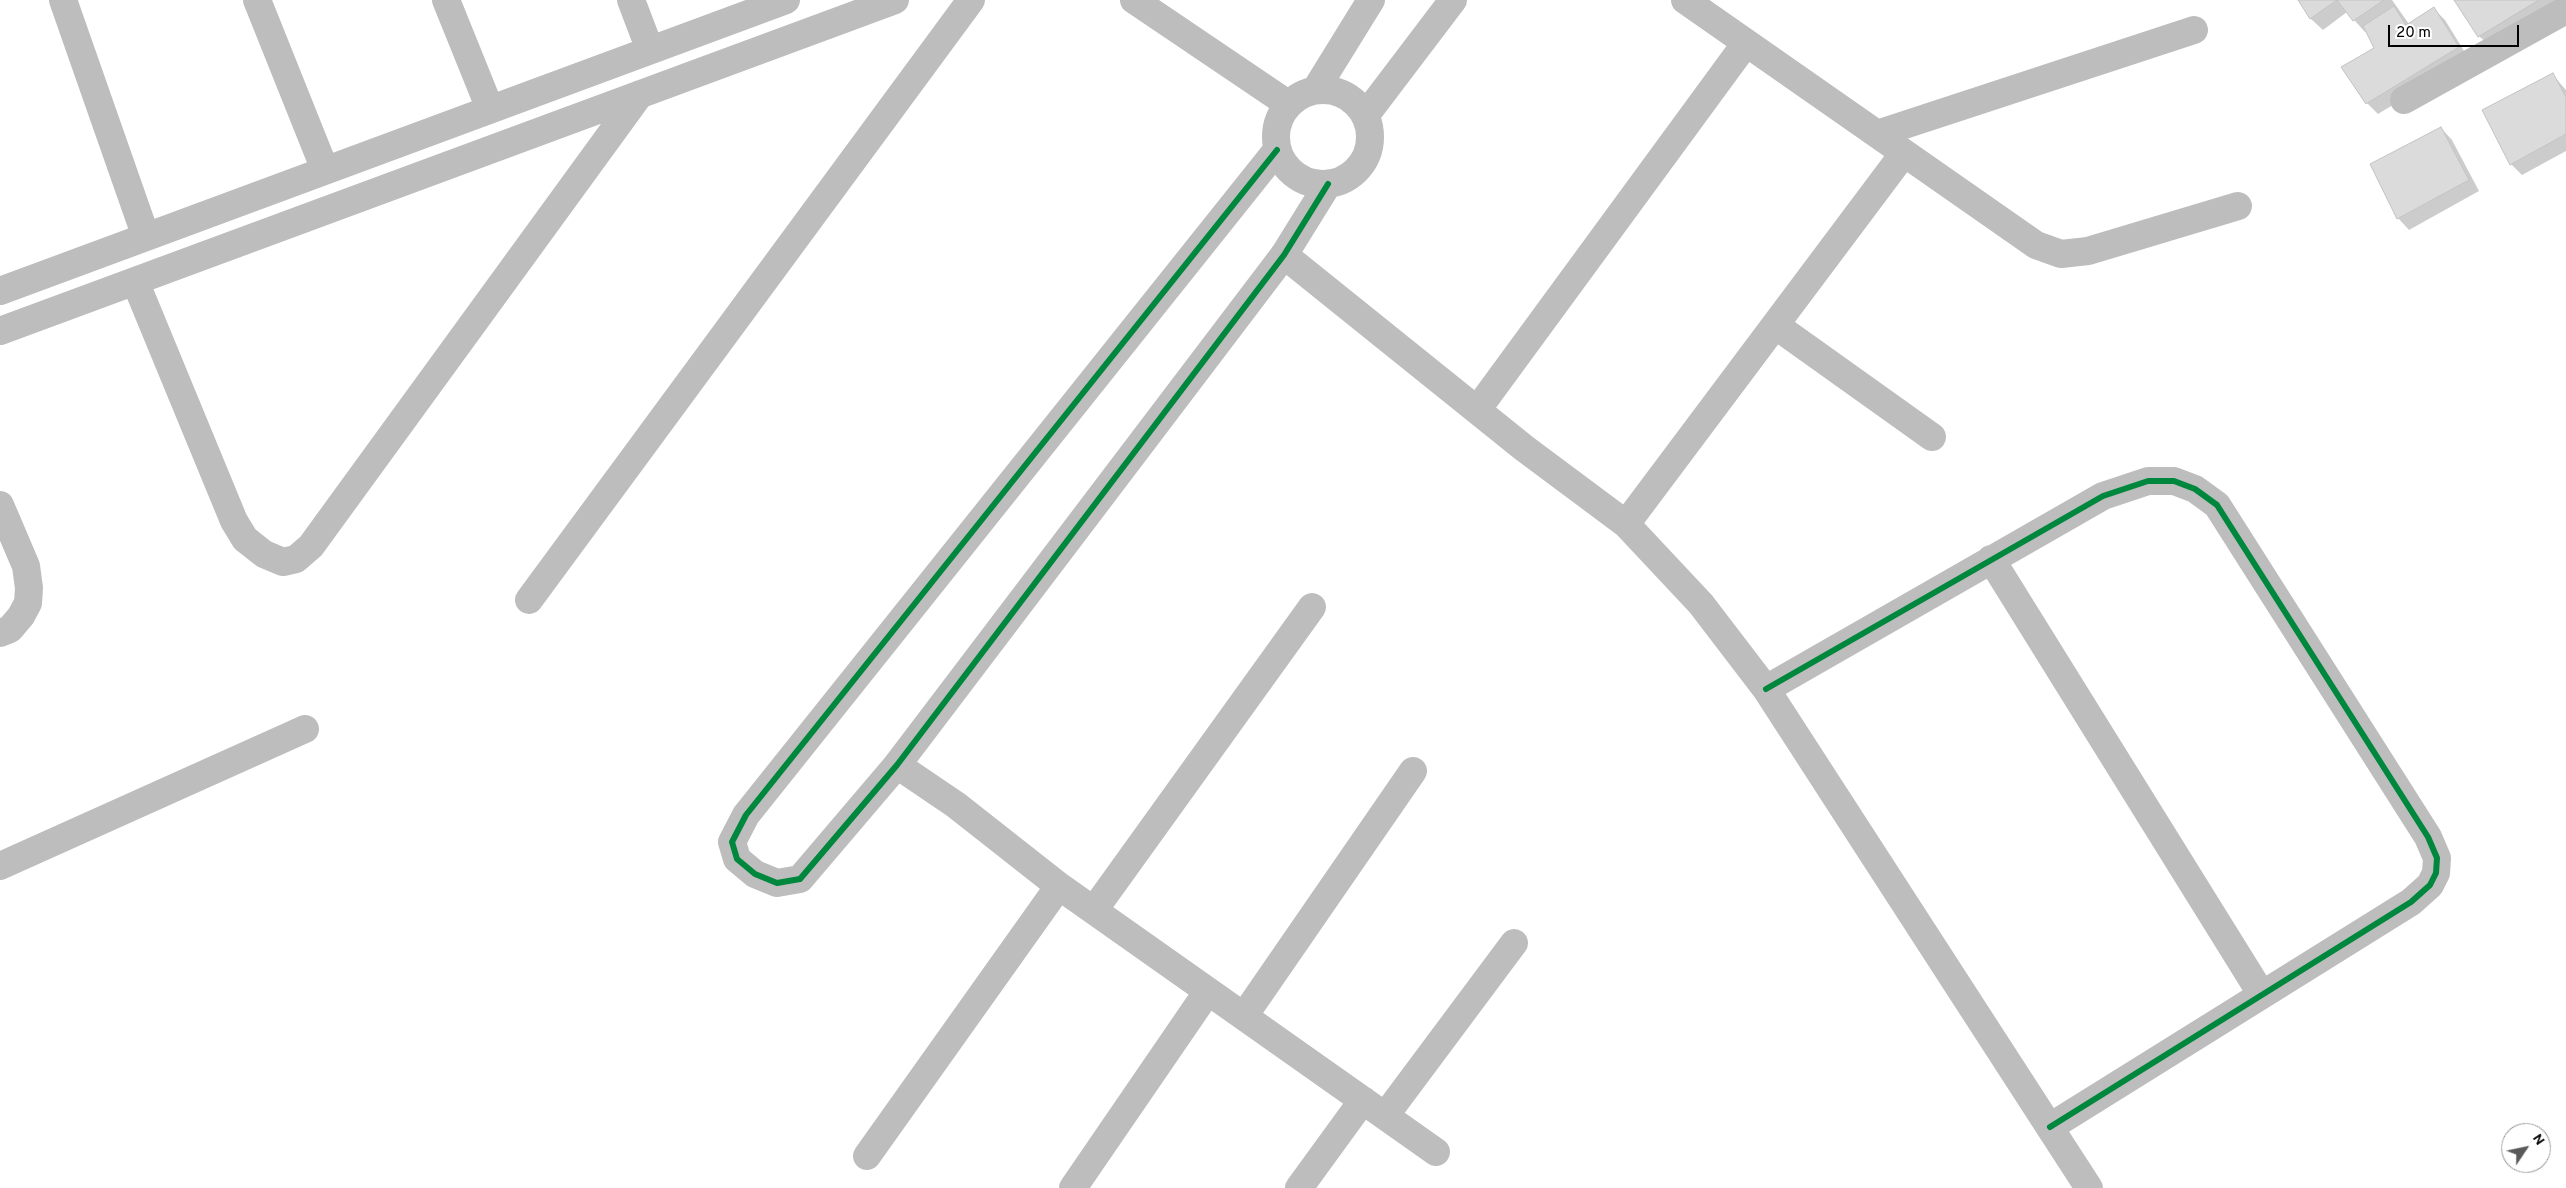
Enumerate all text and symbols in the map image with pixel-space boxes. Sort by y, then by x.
scale bar [2391,15,2522,47]
text: 20 m [2396,24,2431,43]
north arrow [2501,1123,2551,1173]
text: N [2528,1131,2548,1149]

